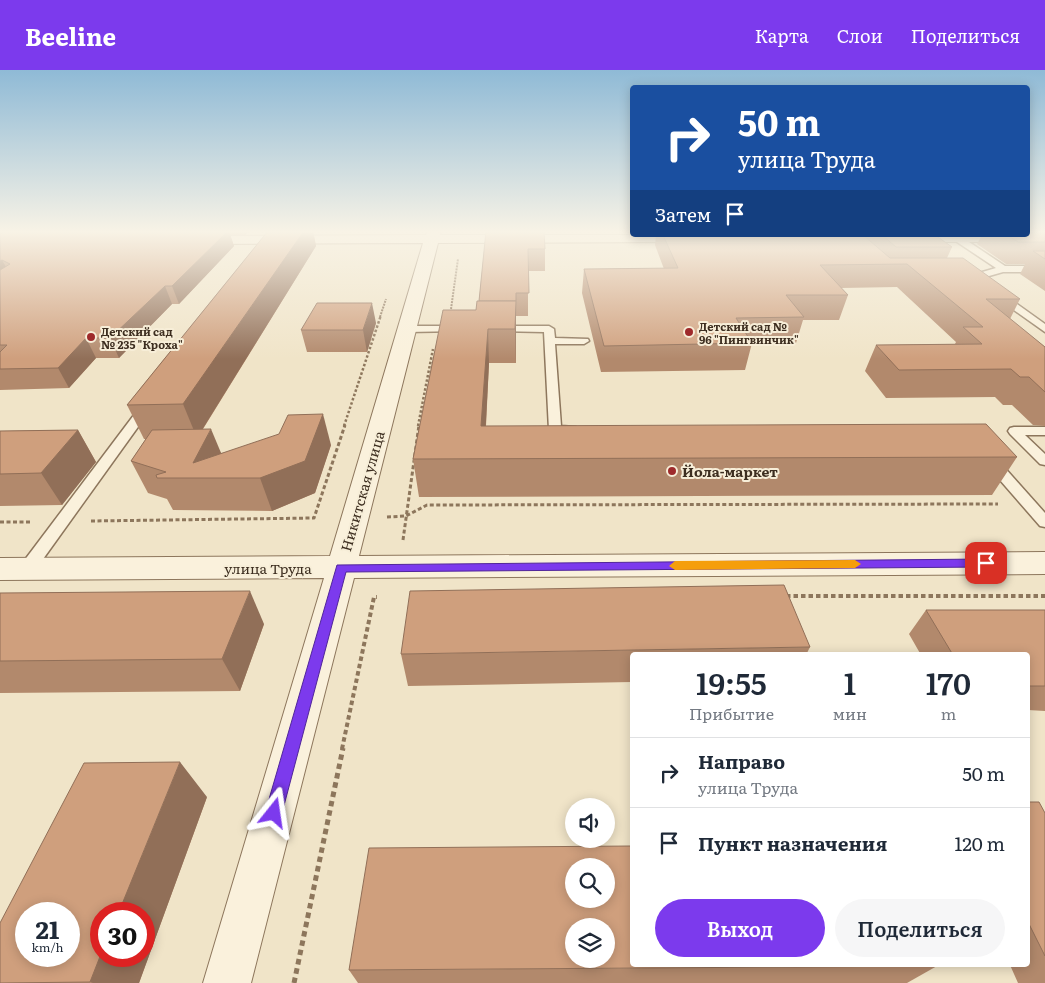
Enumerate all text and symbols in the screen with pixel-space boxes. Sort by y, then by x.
text: Beeline [25,18,116,53]
text: Карта [755,22,809,49]
text: Слои [837,22,883,49]
text: Поделиться [911,22,1020,49]
text: 50 m [738,95,821,147]
icon: right [655,105,720,170]
text: улица Труда [738,142,876,175]
text: Затем [655,200,711,228]
icon: arrive [721,200,749,228]
place label: Детский сад № 96 "Пингвинчик" [699,318,799,347]
place label: Детский сад № 235 "Кроха" [101,323,183,352]
marker: Детский сад № 96 "Пингвинчик" [683,326,695,338]
marker: Детский сад № 235 "Кроха" [85,331,97,343]
street label: Никитская улица [335,428,389,554]
place label: Йола-маркет [682,461,778,481]
marker: Йола-маркет [666,465,678,477]
pin [965,542,1007,584]
icon: arrive [972,549,1000,577]
street label: улица Труда [224,558,312,578]
text: 19:55 [696,660,767,704]
text: 1 [844,660,856,704]
text: 170 [926,660,971,704]
text: Прибытие [689,701,774,725]
text: мин [833,701,867,725]
text: m [941,701,956,725]
text: Направо [698,747,785,775]
icon: right [655,759,683,787]
text: 50 m [962,759,1005,787]
text: улица Труда [698,775,798,799]
position arrow [247,786,299,838]
map controls [565,798,615,968]
button: sound [565,798,615,848]
icon: arrive [655,829,683,857]
text: Пункт назначения [698,829,887,857]
text: 120 m [954,829,1005,857]
button: search [565,858,615,908]
button: Выход [655,899,825,957]
button: Поделиться [835,899,1005,957]
speed limit sign: 30 [90,902,155,967]
text: 21 [36,910,59,947]
button: layers [565,918,615,968]
text: km/h [32,938,63,956]

